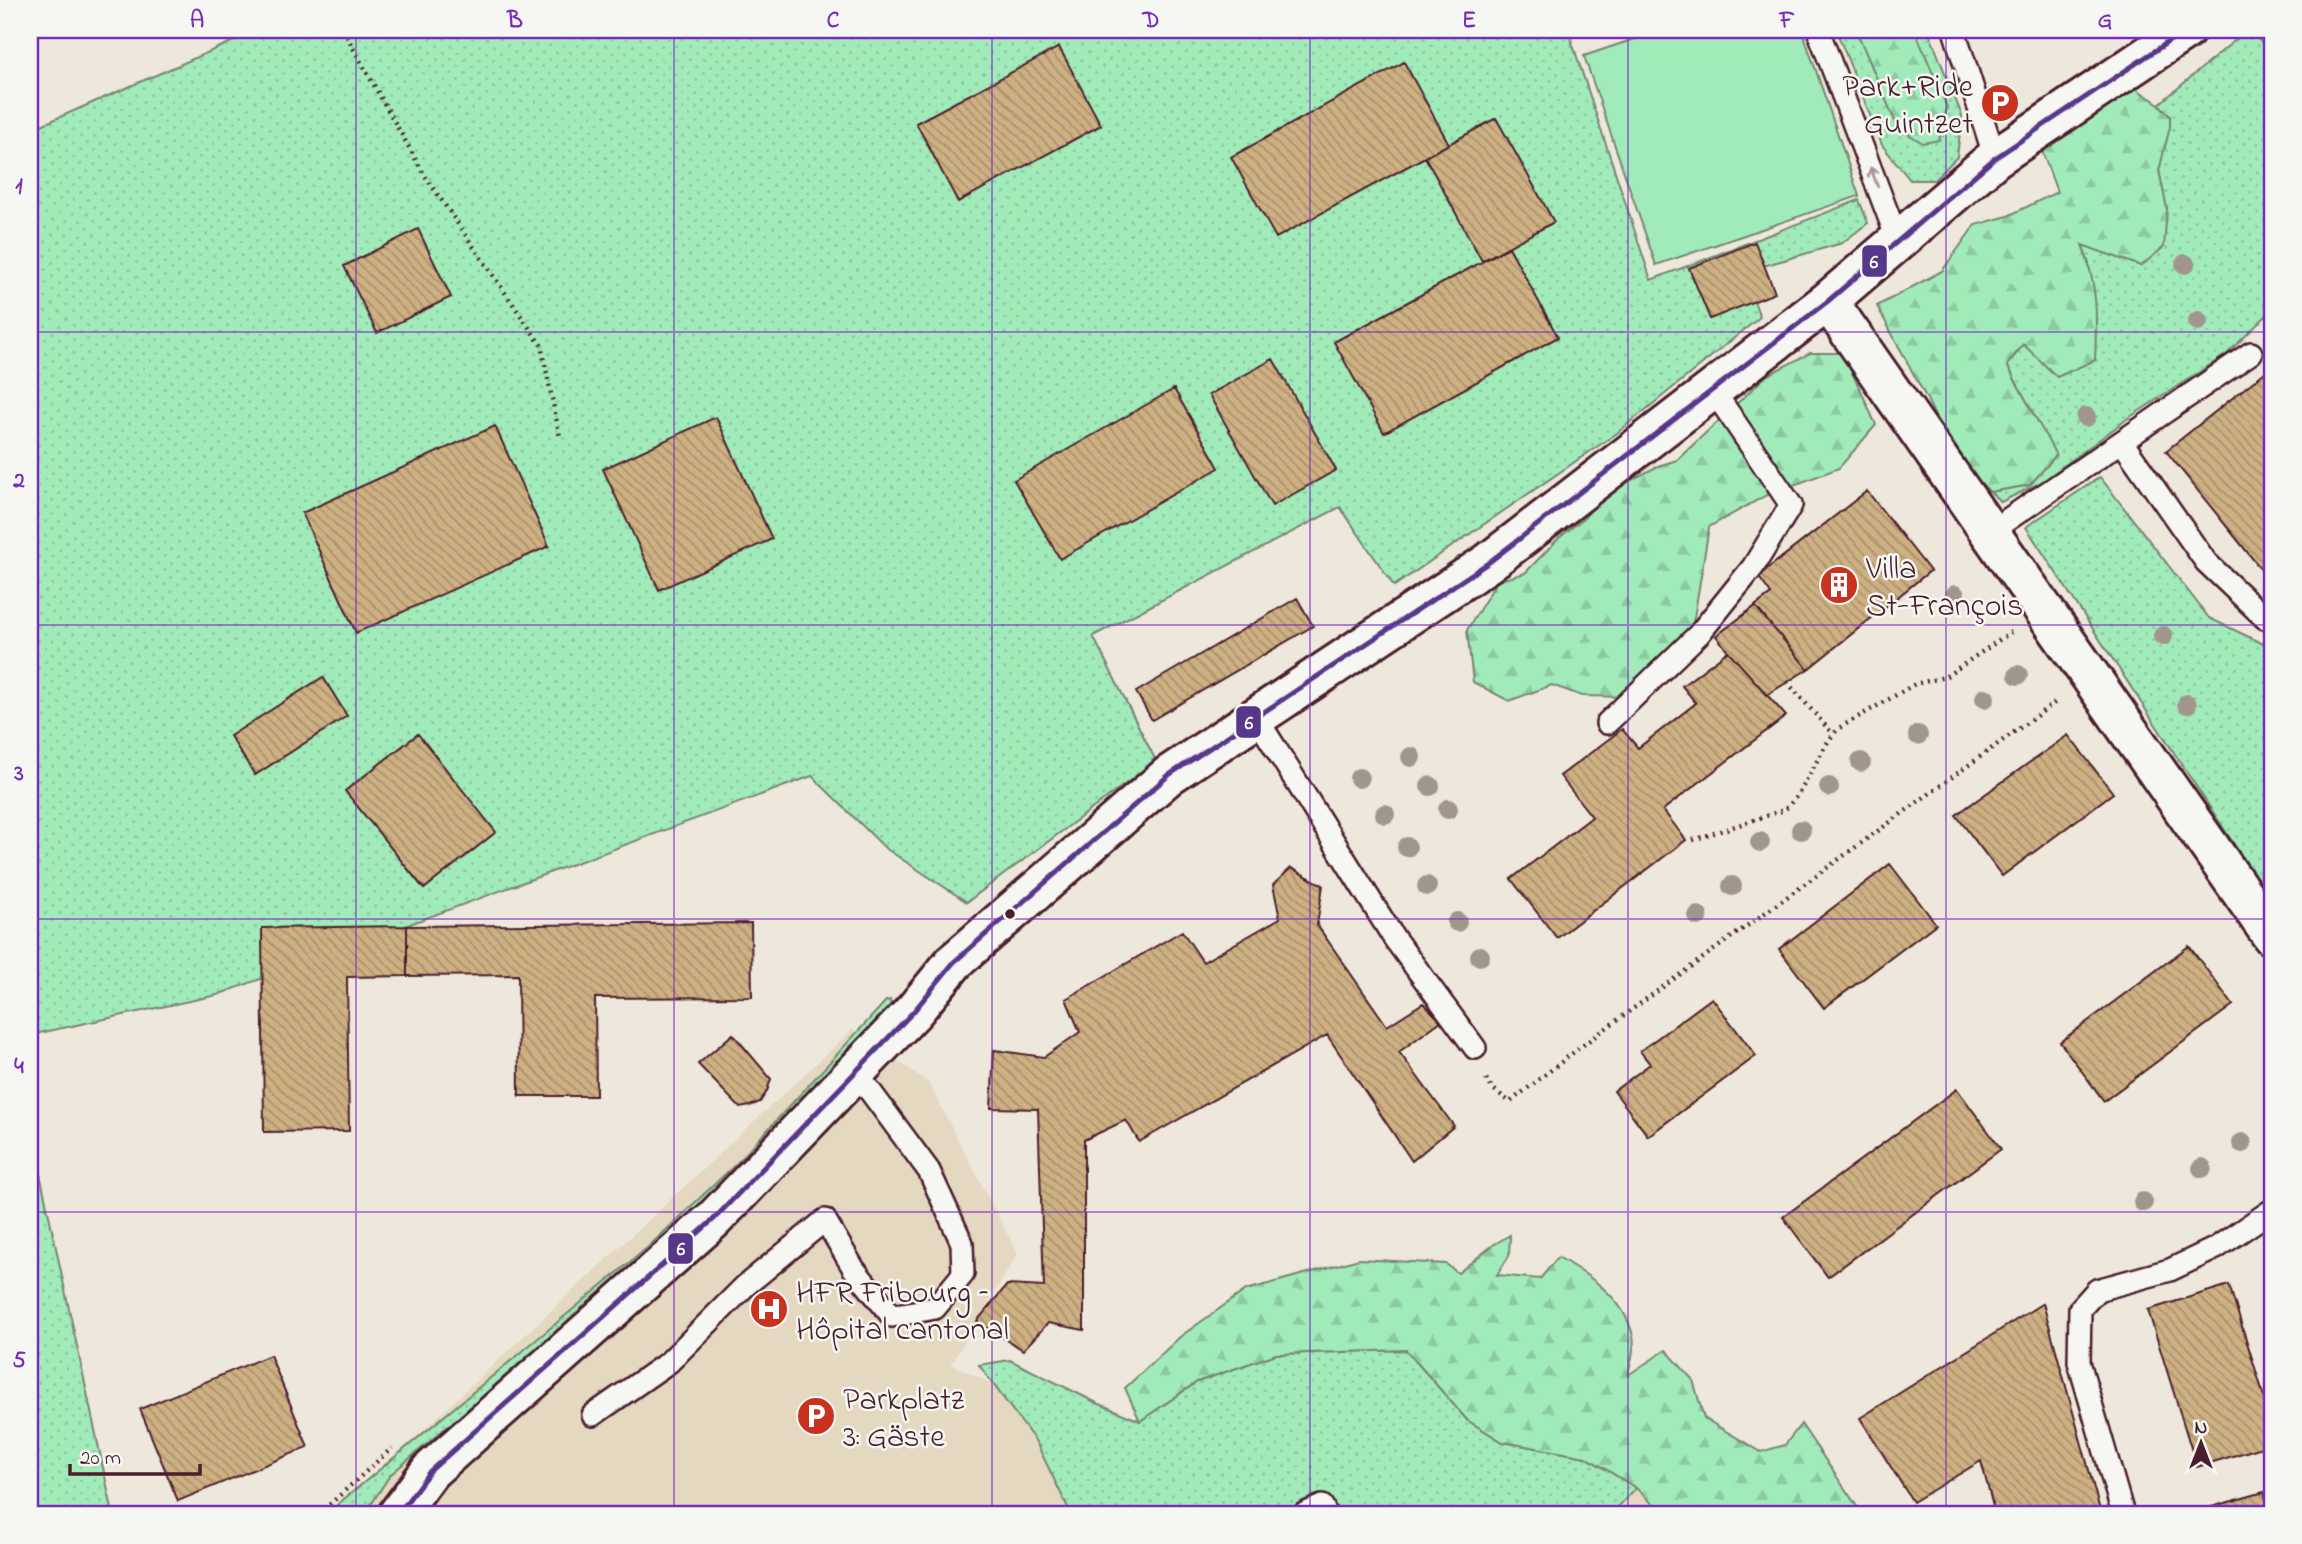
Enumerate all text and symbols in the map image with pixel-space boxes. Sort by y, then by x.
text: A [190,5,204,38]
text: B [506,5,523,38]
text: C [827,5,840,38]
text: D [1142,5,1159,38]
text: E [1462,5,1476,38]
text: F [1779,5,1795,38]
text: G [2098,5,2112,38]
place label: Park+Ride Guintzet [1842,65,1974,149]
parking icon: Park+Ride Guintzet [1979,82,2021,124]
one-way arrow [1867,167,1879,189]
text: 1 [15,171,23,204]
line badge: 6 [1861,244,1888,278]
text: 6 [1870,250,1879,277]
text: 2 [12,465,25,498]
place label: Villa St-François [1865,547,2023,631]
building icon: Villa St-François [1818,564,1860,606]
line badge: 6 [1235,705,1262,739]
text: 6 [1245,711,1254,738]
text: 3 [13,758,24,791]
unlabelled marker [1003,907,1017,921]
text: 4 [14,1051,24,1084]
line badge: 6 [667,1232,694,1265]
text: 6 [677,1237,686,1264]
place label: HFR Fribourg – Hôpital cantonal [796,1271,1009,1355]
hospital icon: HFR Fribourg – Hôpital cantonal [748,1288,790,1330]
text: 5 [12,1345,26,1378]
place label: Parkplatz 3: Gäste [843,1378,965,1462]
parking icon: Parkplatz 3: Gäste [795,1395,837,1437]
north arrow [2166,1408,2236,1478]
text: N [2195,1415,2208,1442]
scale bar [70,1432,200,1476]
text: 20 m [80,1444,121,1474]

